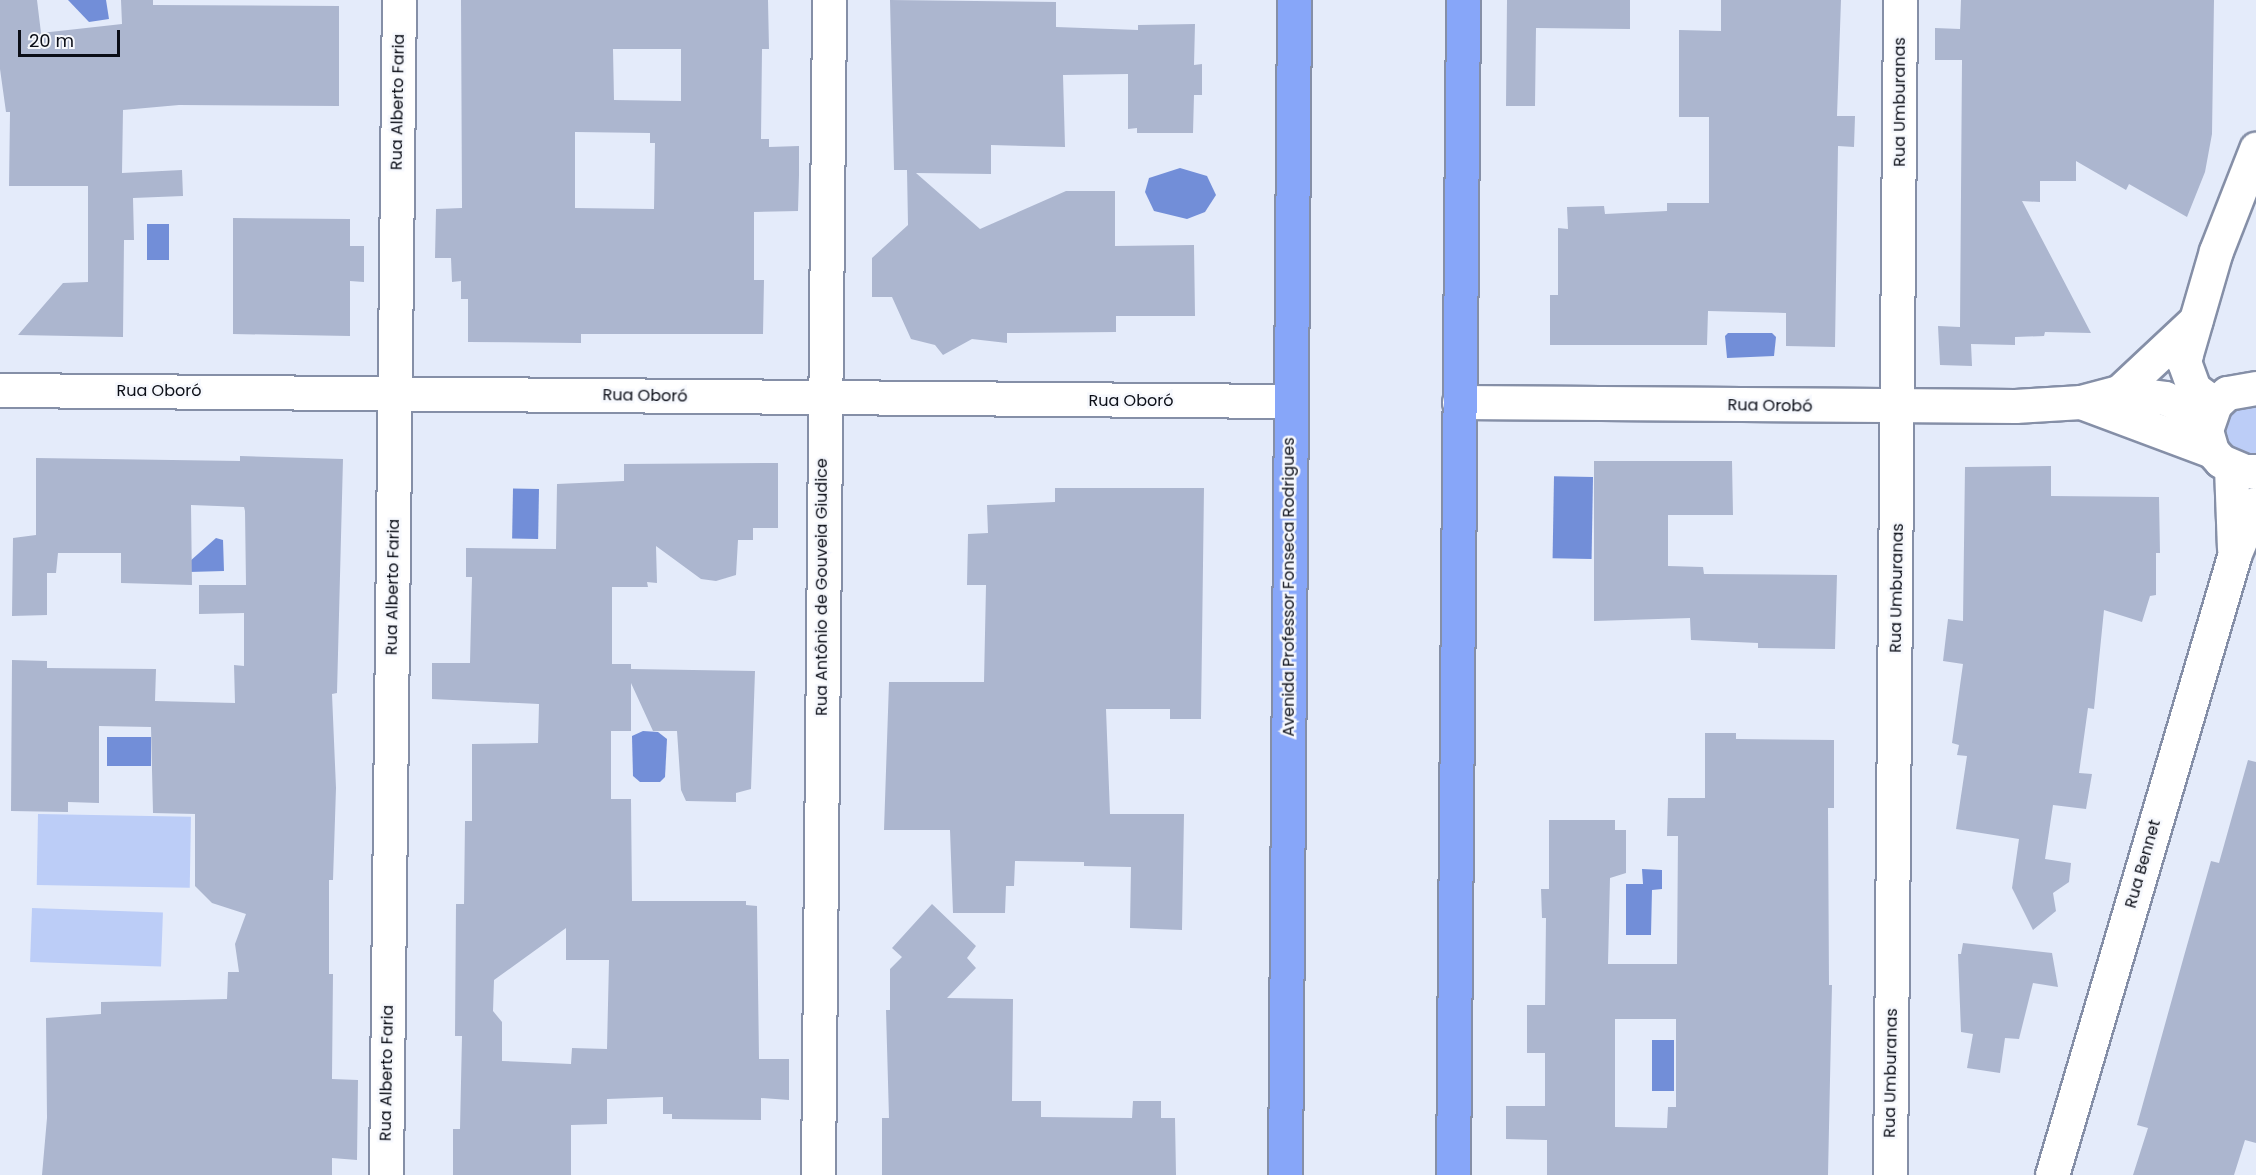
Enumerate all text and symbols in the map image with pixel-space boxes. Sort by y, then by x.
scale bar [21,18,123,56]
text: 20 m [29,28,74,53]
street label: Rua Alberto Faria [387,34,409,170]
street label: Rua Umburanas [1890,37,1910,167]
street label: Rua Oboró [117,381,201,401]
street label: Rua Oboró [602,386,688,406]
street label: Rua Oboró [1089,391,1173,411]
street label: Rua Orobó [1727,396,1813,416]
street label: Avenida Professor Fonseca Rodrigues [1279,437,1299,737]
street label: Rua Antônio de Gouveia Giudice [812,458,832,716]
street label: Rua Alberto Faria [382,519,404,655]
street label: Rua Umburanas [1886,523,1908,653]
street label: Rua Bennet [2121,818,2165,910]
street label: Rua Alberto Faria [376,1005,398,1141]
street label: Rua Umburanas [1880,1008,1902,1138]

